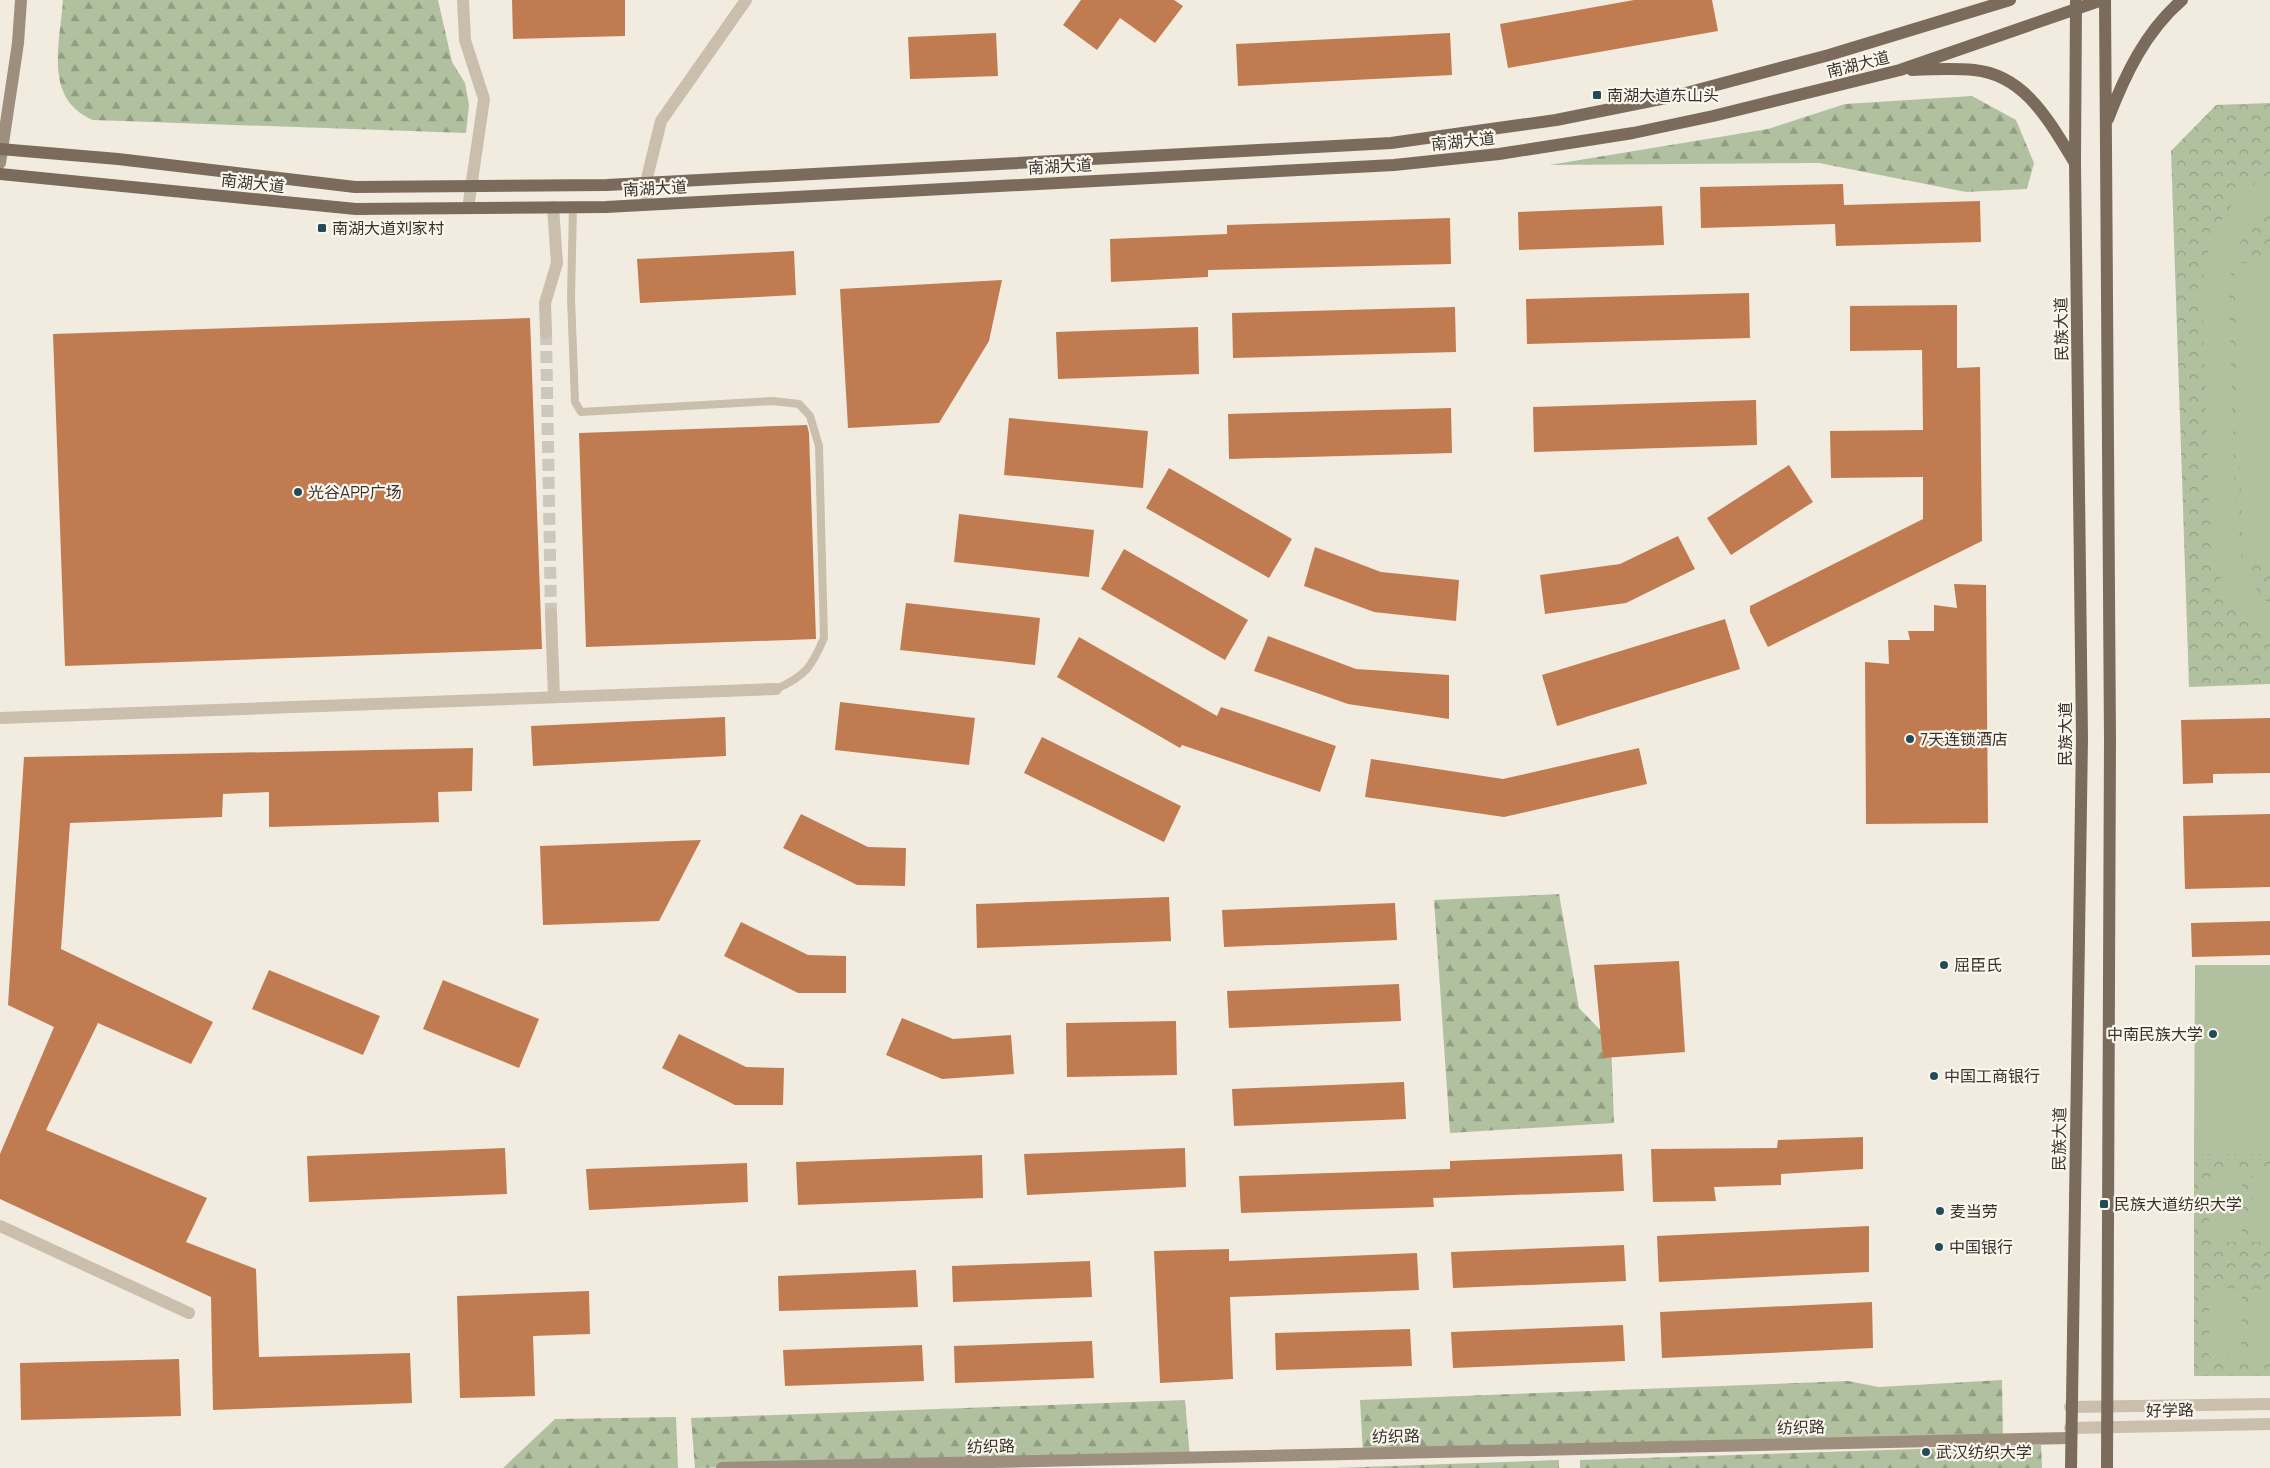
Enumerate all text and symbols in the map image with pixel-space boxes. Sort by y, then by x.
street label: 南湖大道 [1824,46,1892,82]
place label: 南湖大道东山头 [1607,84,1719,106]
marker: 南湖大道东山头 [1591,89,1603,101]
street label: 南湖大道 [1430,127,1496,155]
street label: 南湖大道 [1027,153,1093,179]
street label: 南湖大道 [220,169,286,197]
street label: 南湖大道 [622,175,688,201]
place label: 南湖大道刘家村 [332,217,444,239]
marker: 南湖大道刘家村 [316,222,328,234]
street label: 民族大道 [2049,297,2073,361]
place label: 光谷APP广场 [308,481,401,503]
marker: 光谷APP广场 [292,486,304,498]
street label: 民族大道 [2054,702,2076,766]
place label: 7天连锁酒店 [1920,728,2008,750]
marker: 7天连锁酒店 [1904,733,1916,745]
place label: 屈臣氏 [1954,954,2002,976]
marker: 屈臣氏 [1938,959,1950,971]
place label: 中南民族大学 [2107,1023,2203,1045]
marker: 中南民族大学 [2207,1028,2219,1040]
place label: 中国工商银行 [1944,1065,2040,1087]
marker: 中国工商银行 [1928,1070,1940,1082]
street label: 民族大道 [2047,1107,2071,1171]
place label: 民族大道纺织大学 [2114,1193,2242,1215]
marker: 民族大道纺织大学 [2098,1198,2110,1210]
place label: 麦当劳 [1950,1200,1998,1222]
marker: 麦当劳 [1934,1205,1946,1217]
place label: 中国银行 [1949,1236,2013,1258]
marker: 中国银行 [1933,1241,1945,1253]
street label: 好学路 [2146,1399,2194,1421]
street label: 纺织路 [1777,1416,1825,1438]
street label: 纺织路 [1372,1425,1420,1447]
street label: 纺织路 [967,1435,1015,1457]
place label: 武汉纺织大学 [1936,1441,2032,1463]
marker: 武汉纺织大学 [1920,1446,1932,1458]

